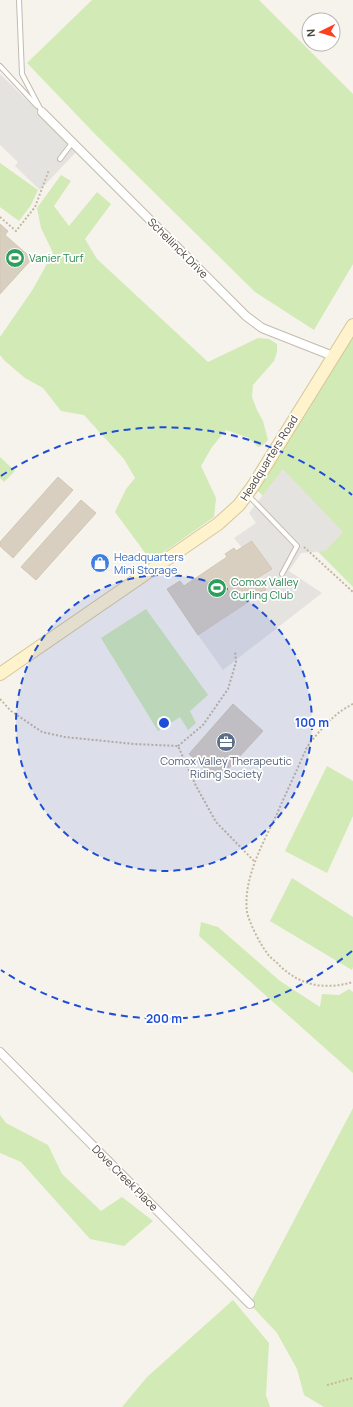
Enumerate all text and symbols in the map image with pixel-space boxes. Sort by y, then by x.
north arrow [301,12,341,52]
text: N [303,28,318,38]
street label: Schellinck Drive [145,214,212,281]
sports icon: Vanier Turf [4,247,26,269]
place label: Vanier Turf [29,250,83,265]
street label: Headquarters Road [236,412,301,503]
place label: Headquarters Mini Storage [114,549,184,577]
shop icon: Headquarters Mini Storage [89,552,111,574]
place label: Comox Valley Curling Club [231,574,299,602]
sports icon: Comox Valley Curling Club [206,577,228,599]
text: 100 m [295,714,329,731]
centre of rings [157,716,171,730]
office icon: Comox Valley Therapeutic Riding Society [215,731,237,753]
place label: Comox Valley Therapeutic Riding Society [160,753,292,781]
text: 200 m [146,1010,182,1027]
street label: Dove Creek Place [89,1141,162,1214]

